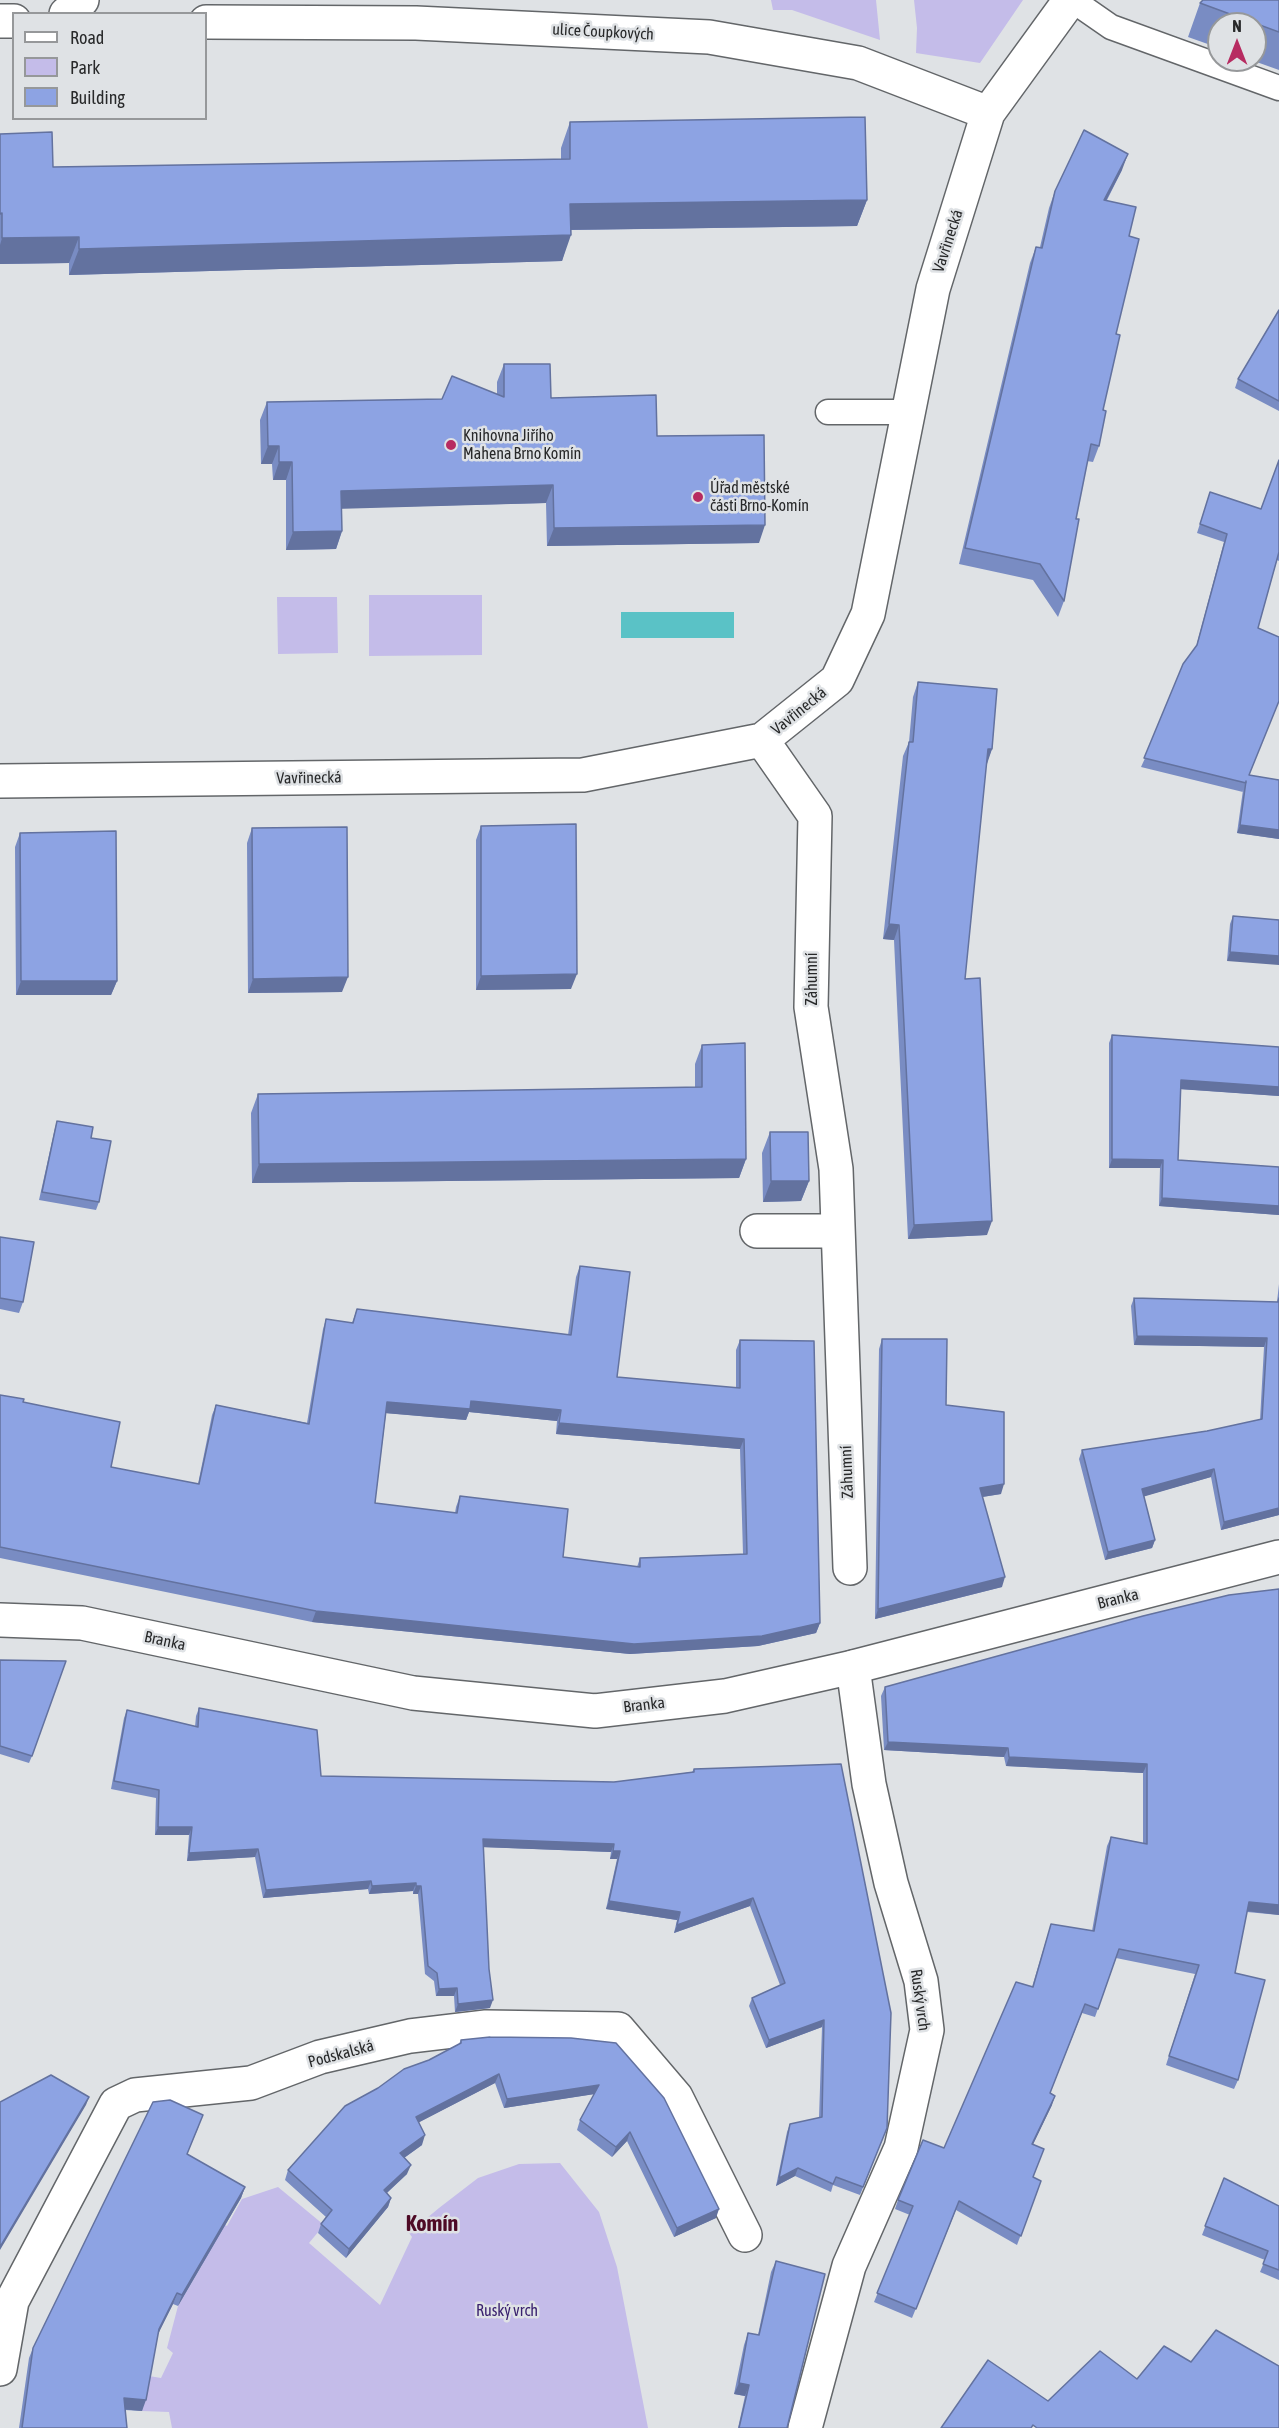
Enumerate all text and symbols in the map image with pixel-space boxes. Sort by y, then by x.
legend [12,12,207,120]
north arrow [1207,12,1267,72]
text: N [1232,17,1242,35]
street label: ulice Čoupkových [552,20,654,44]
text: Road [70,27,104,48]
text: Park [70,57,100,78]
text: Building [70,87,125,108]
street label: Vavřinecká [929,207,967,275]
place label: Knihovna Jiřího Mahena Brno Komín [463,426,581,464]
marker: Knihovna Jiřího Mahena Brno Komín [444,438,458,452]
place label: Úřad městské části Brno-Komín [710,478,809,516]
marker: Úřad městské části Brno-Komín [691,490,705,504]
street label: Vavřinecká [768,683,830,739]
street label: Vavřinecká [276,768,342,788]
street label: Záhumní [802,952,822,1006]
street label: Záhumní [836,1445,858,1499]
street label: Branka [1095,1585,1141,1613]
street label: Branka [143,1627,187,1655]
street label: Branka [622,1693,666,1717]
street label: Ruský vrch [906,1968,934,2032]
street label: Podskalská [306,2036,376,2072]
district label: Komín [406,2211,458,2237]
park label: Ruský vrch [476,2301,538,2321]

